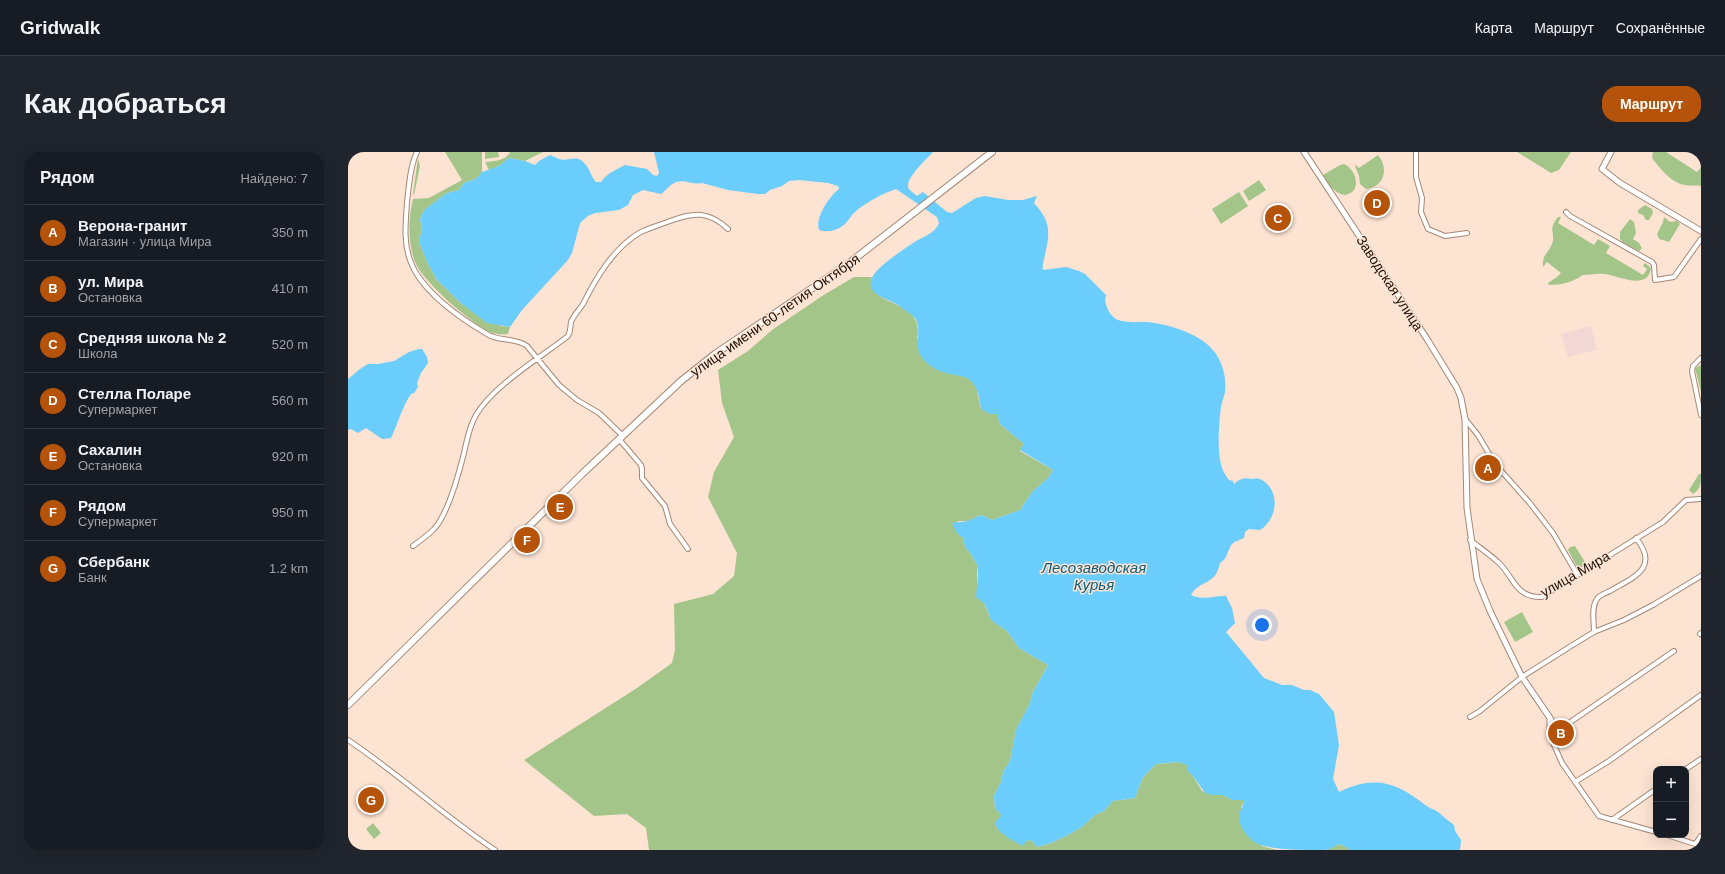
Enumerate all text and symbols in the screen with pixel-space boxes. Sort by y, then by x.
text: Gridwalk [20,17,100,38]
text: Карта [1475,20,1512,36]
text: Маршрут [1534,20,1594,36]
text: Сохранённые [1616,20,1705,36]
button: Маршрут [1602,86,1701,122]
text: Как добраться [24,88,226,119]
text: Рядом [40,168,95,187]
text: Найдено: 7 [240,171,308,186]
pin: D [1364,188,1390,218]
pin: C [1265,203,1291,233]
text: Верона-гранит [78,217,187,234]
text: A [48,225,58,240]
text: 350 m [272,225,308,240]
street label: Заводская улица [1353,232,1427,334]
text: Магазин · улица Мира [78,234,212,249]
street label: улица имени 60-летия Октября [687,250,863,380]
text: ул. Мира [78,273,143,290]
text: B [48,281,58,296]
text: 410 m [272,281,308,296]
text: Остановка [78,290,142,305]
text: Средняя школа № 2 [78,329,226,346]
text: C [48,337,58,352]
text: 520 m [272,337,308,352]
text: Школа [78,346,118,361]
text: Стелла Поларе [78,385,191,402]
text: D [48,393,58,408]
text: 560 m [272,393,308,408]
text: Супермаркет [78,402,157,417]
text: Сахалин [78,441,142,458]
text: E [49,449,57,464]
text: 920 m [272,449,308,464]
pin: A [1475,453,1501,483]
text: Остановка [78,458,142,473]
pin: E [547,492,573,522]
text: Рядом [78,497,126,514]
text: F [49,505,57,520]
text: 950 m [272,505,308,520]
text: Супермаркет [78,514,157,529]
pin: F [514,525,540,555]
street label: улица Мира [1537,548,1613,600]
text: Сбербанк [78,553,150,570]
water label: Лесозаводская Курья [1041,559,1146,593]
text: G [48,561,58,576]
text: 1.2 km [269,561,308,576]
text: Банк [78,570,107,585]
your location [1252,615,1272,635]
pin: B [1548,718,1574,748]
map controls [1653,766,1689,838]
button: + [1653,766,1689,802]
pin: G [358,785,384,815]
button: − [1653,802,1689,838]

